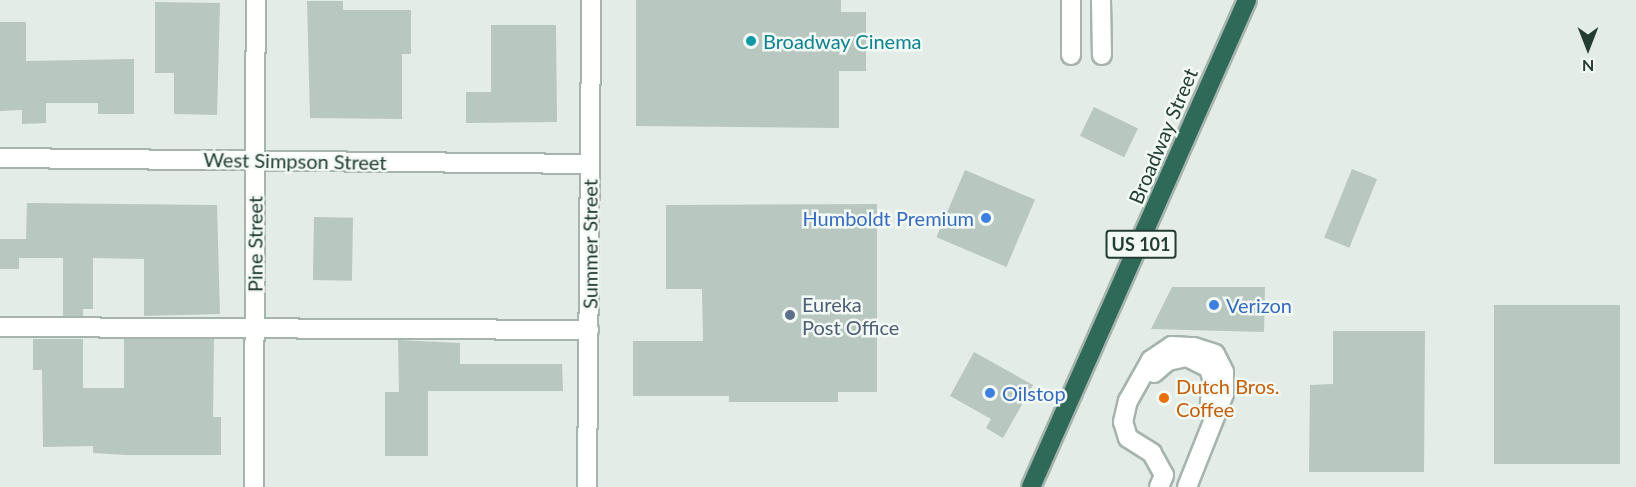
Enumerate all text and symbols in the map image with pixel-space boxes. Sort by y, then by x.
north arrow [1558,18,1618,78]
place label: Broadway Cinema [763,29,922,53]
marker: Broadway Cinema [744,34,758,48]
text: N [1582,57,1594,76]
street label: Broadway Street [1124,64,1202,208]
street label: West Simpson Street [203,147,387,175]
street label: Summer Street [578,179,602,309]
street label: Pine Street [243,196,267,292]
place label: Humboldt Premium [802,206,974,230]
marker: Humboldt Premium [979,211,993,225]
road number: US 101 [1105,229,1177,259]
place label: Eureka Post Office [802,292,899,339]
place label: Verizon [1226,293,1292,317]
marker: Verizon [1207,298,1221,312]
marker: Eureka Post Office [783,308,797,322]
place label: Dutch Bros. Coffee [1176,374,1279,421]
place label: Oilstop [1002,381,1066,405]
marker: Oilstop [983,386,997,400]
marker: Dutch Bros. Coffee [1157,391,1171,405]

